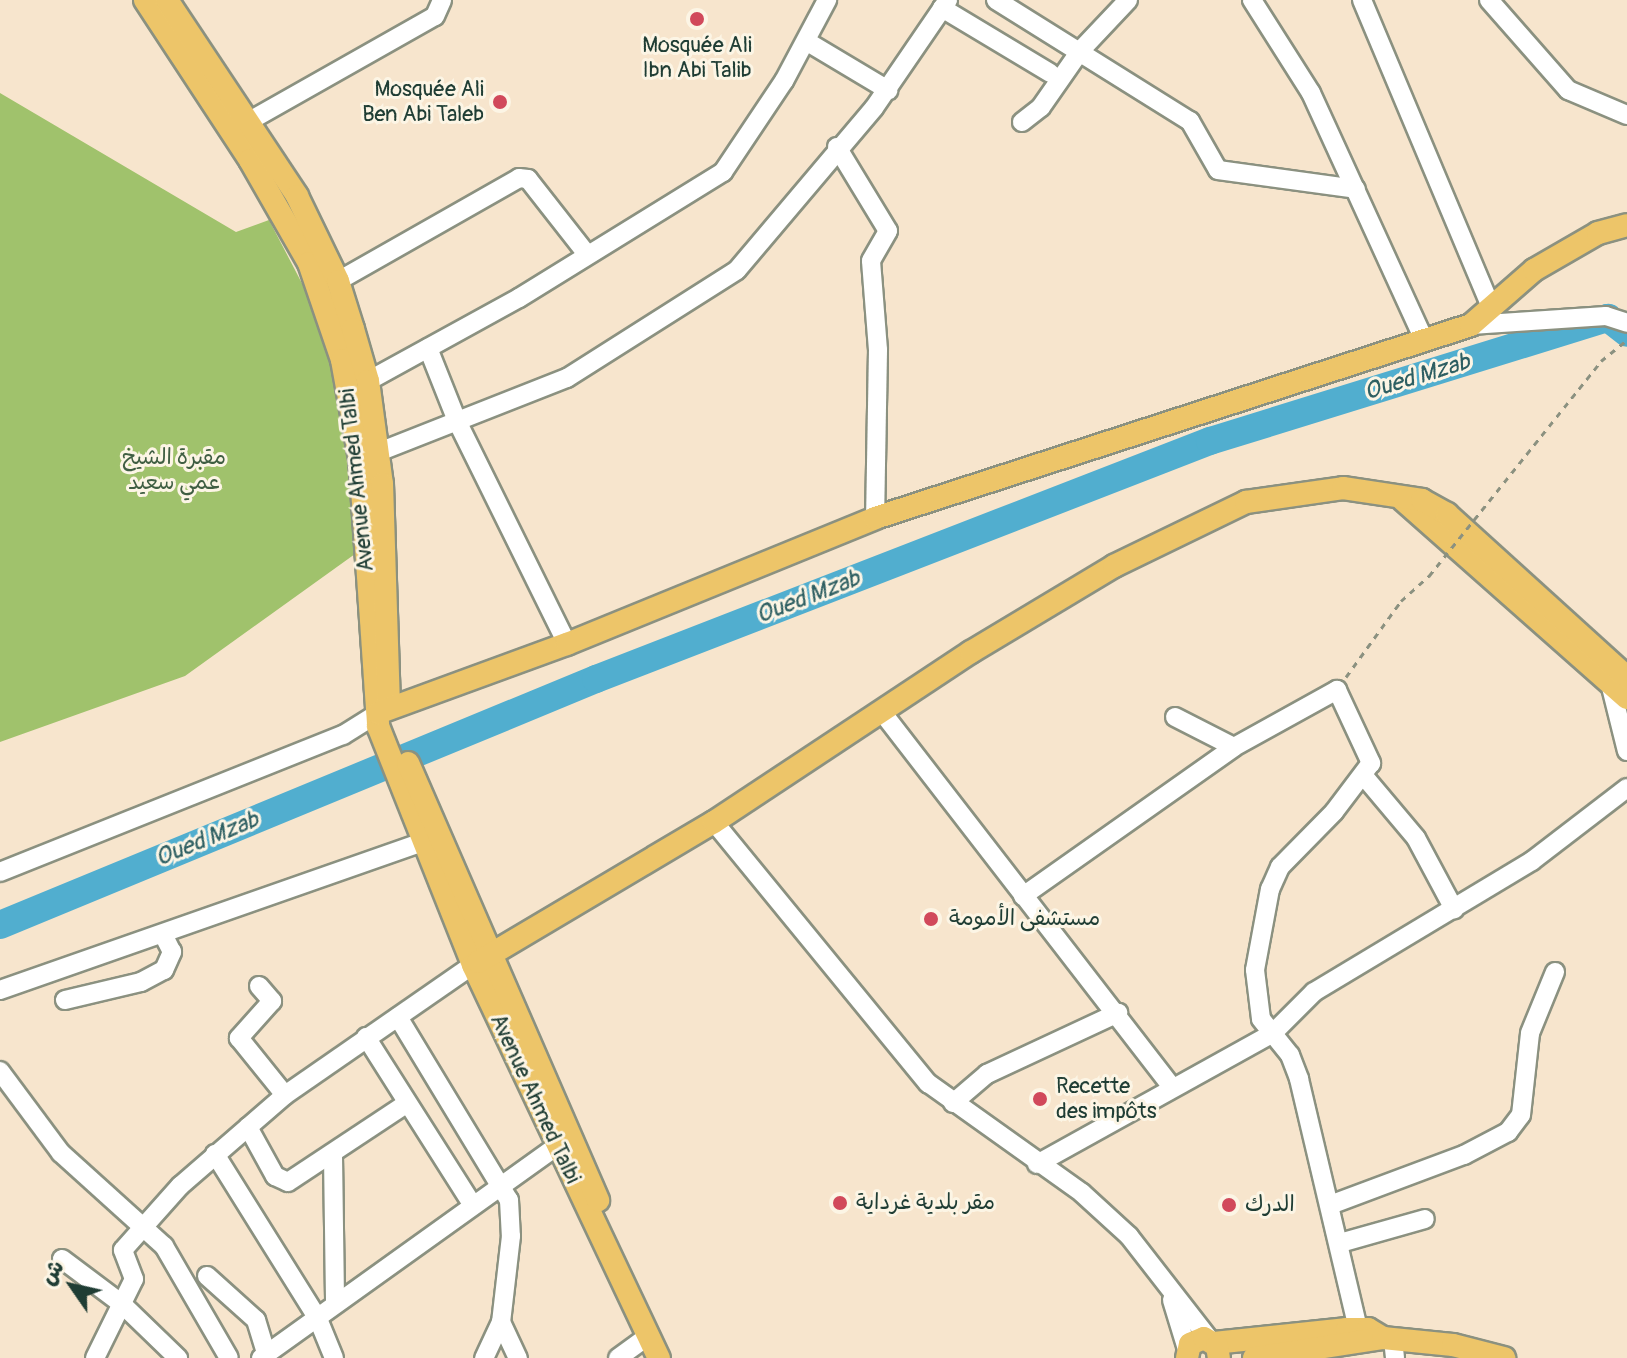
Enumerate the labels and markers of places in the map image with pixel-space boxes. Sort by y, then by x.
marker: Mosquée Ali Ibn Abi Talib [688,10,706,28]
place label: Mosquée Ali Ibn Abi Talib [642,32,752,84]
place label: Mosquée Ali Ben Abi Taleb [362,76,484,128]
marker: Mosquée Ali Ben Abi Taleb [491,93,509,111]
place label: مستشفى الأمومة [949,906,1100,932]
marker: مستشفى الأمومة [920,908,942,930]
place label: Recette des impôts [1056,1073,1156,1124]
marker: Recette des impôts [1031,1090,1049,1108]
place label: مقر بلدية غرداية [856,1190,995,1216]
place label: الدرك [1245,1192,1295,1218]
marker: مقر بلدية غرداية [831,1194,849,1212]
marker: الدرك [1220,1196,1238,1214]

